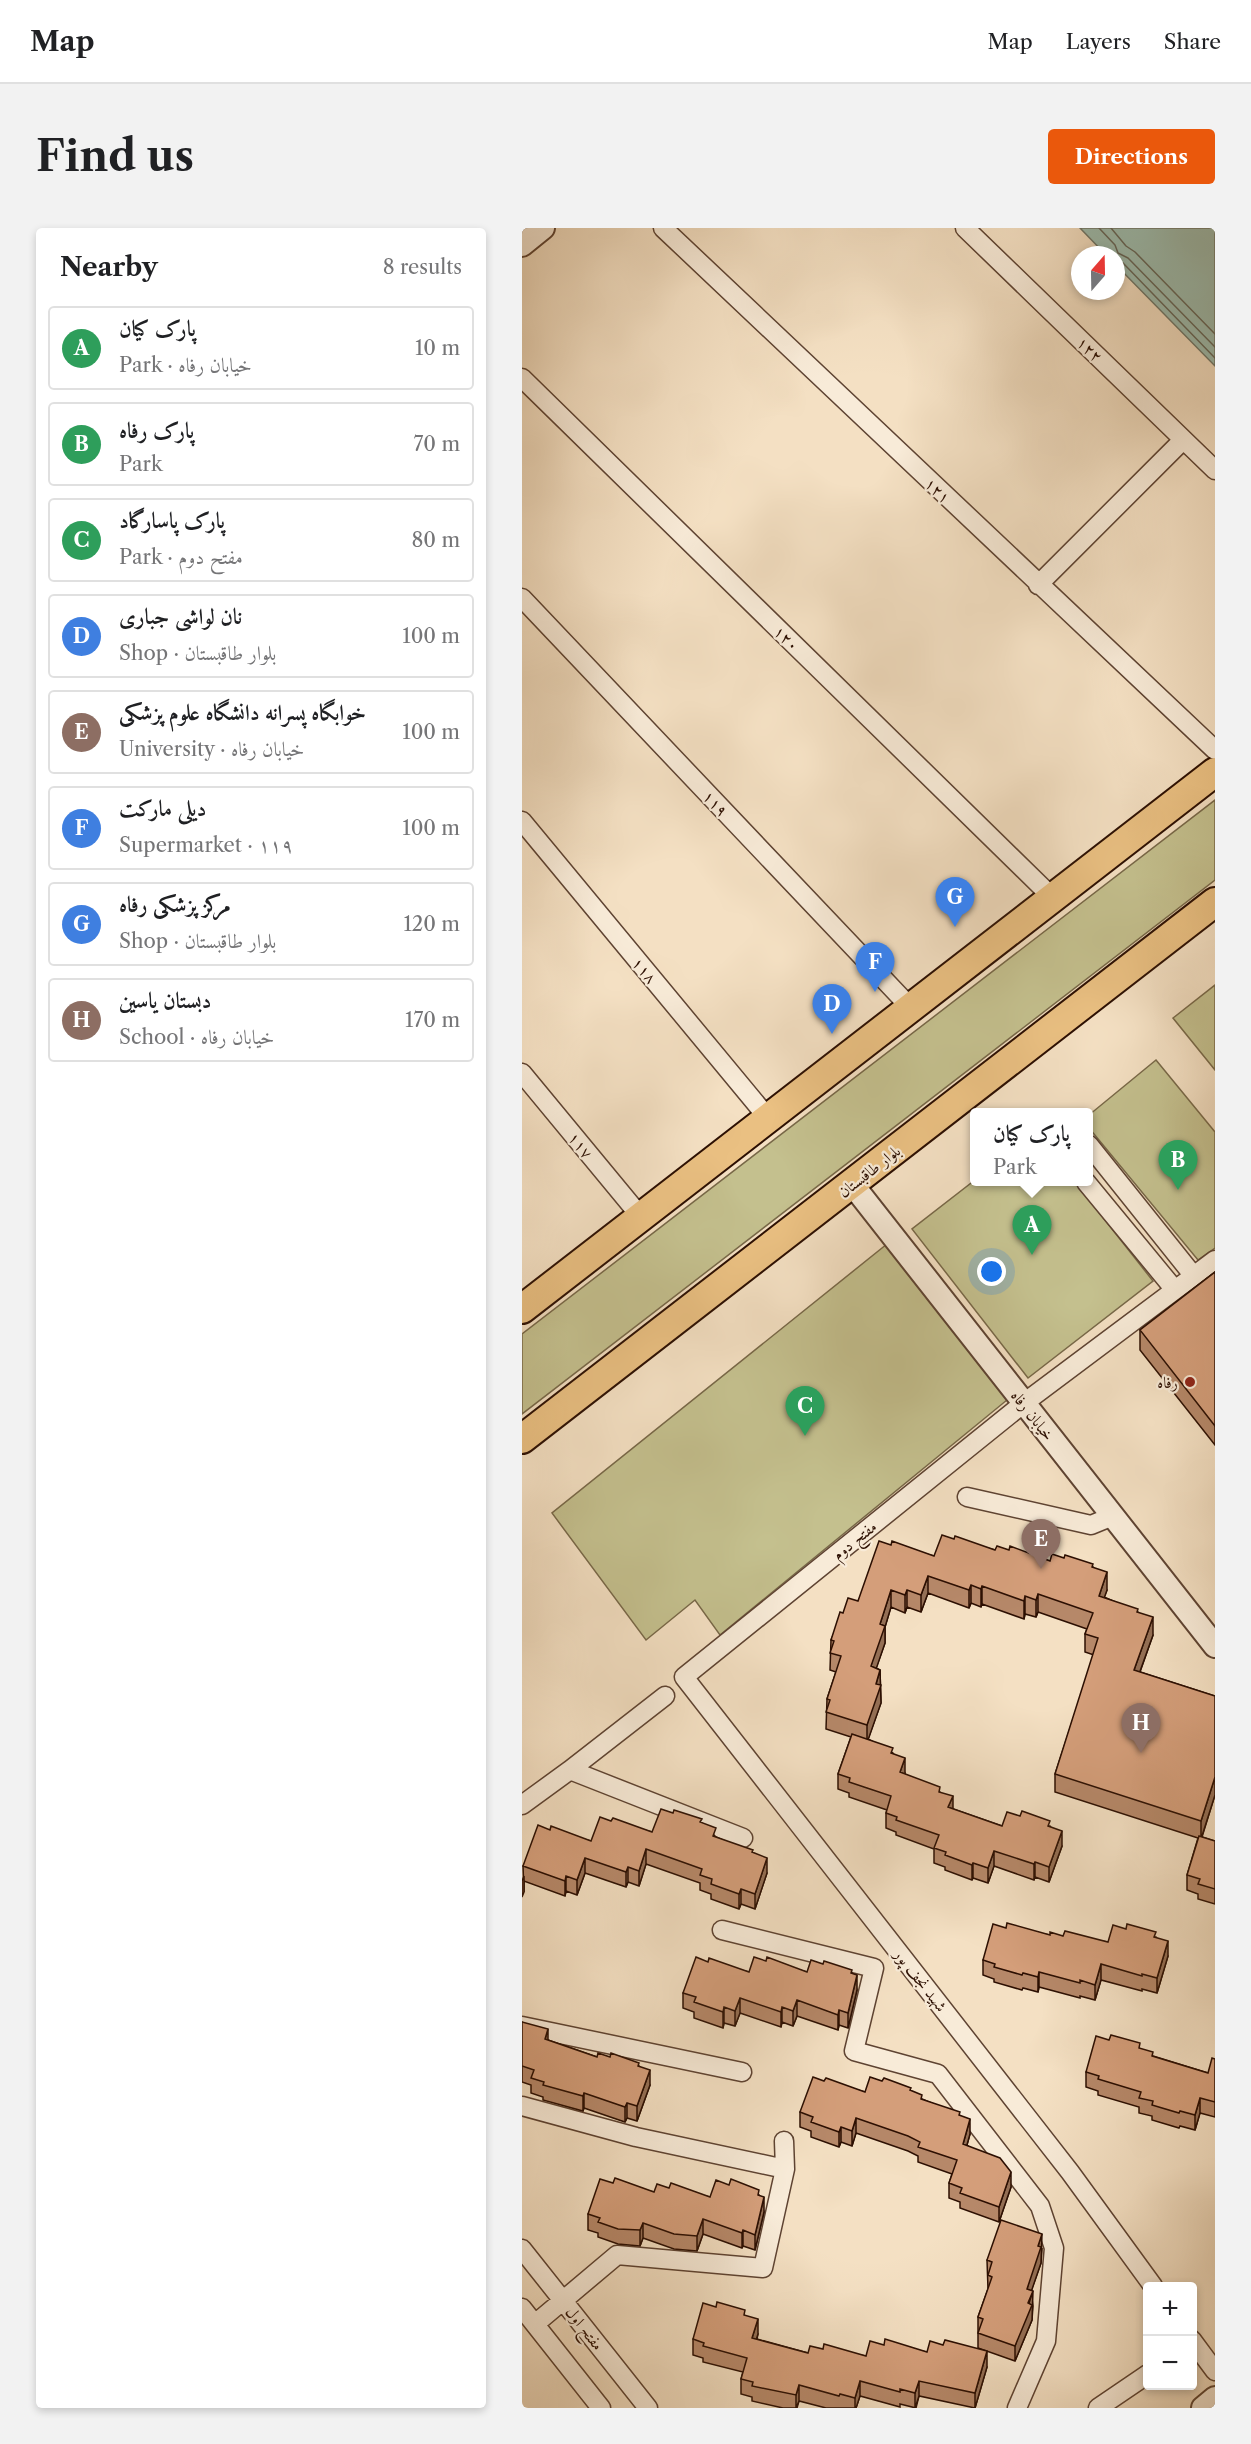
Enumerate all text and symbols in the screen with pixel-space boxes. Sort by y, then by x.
text: Map [30,24,94,58]
text: Map [988,29,1033,54]
text: Layers [1066,29,1131,54]
text: Share [1164,29,1221,54]
button: Directions [1048,129,1215,184]
text: Find us [36,130,194,182]
north arrow [1071,246,1125,300]
text: Nearby [60,251,158,283]
text: 8 results [383,255,462,279]
text: پارک کیان [119,315,196,342]
street label: ۱۲۲ [1073,332,1107,366]
text: A [74,336,89,360]
text: 10 m [415,336,460,360]
text: Park · خیابان رفاه [119,353,252,377]
text: پارک رفاه [119,417,194,444]
text: B [74,432,89,456]
text: 70 m [414,432,460,456]
text: Park [119,452,162,476]
street label: ۱۲۱ [921,473,955,507]
text: پارک پاسارگاد [119,507,225,534]
text: C [73,528,90,552]
text: 80 m [412,528,460,552]
text: Park · مفتح دوم [119,545,243,569]
text: نان لواشی جباری [119,603,242,630]
street label: ۱۲۰ [770,621,804,655]
text: D [73,624,90,648]
text: 100 m [402,624,460,648]
text: Shop · بلوار طاقبستان [119,641,276,665]
text: خوابگاه پسرانه دانشگاه علوم پزشکی [119,699,366,726]
text: E [74,720,89,744]
text: 100 m [402,720,460,744]
text: University · خیابان رفاه [119,737,304,761]
street label: ۱۱۹ [699,786,733,820]
text: دیلی مارکت [119,795,206,822]
text: F [75,816,88,840]
text: 100 m [402,816,460,840]
text: Supermarket · ۱۱۹ [119,833,293,857]
pin: G [936,878,974,927]
text: مرکز پزشکی رفاه [119,891,231,918]
text: G [73,912,90,936]
text: 120 m [403,912,460,936]
text: Shop · بلوار طاقبستان [119,929,276,953]
pin: F [856,942,894,992]
street label: ۱۱۸ [628,953,662,987]
pin: D [812,984,852,1034]
text: دبستان یاسین [119,987,211,1014]
text: H [72,1008,91,1032]
text: 170 m [405,1008,460,1032]
text: School · خیابان رفاه [119,1025,274,1049]
popup [970,1108,1093,1186]
text: پارک کیان [993,1120,1070,1147]
street label: ۱۱۷ [564,1128,598,1162]
street label: بلوار طاقبستان [834,1140,904,1202]
pin: B [1158,1140,1198,1190]
text: Park [993,1155,1037,1179]
pin: A [1012,1206,1052,1255]
your location [977,1257,1006,1286]
place label: رفاه [1157,1372,1178,1392]
marker: رفاه [1183,1375,1197,1389]
pin: C [786,1386,824,1436]
street label: خیابان رفاه [1007,1386,1059,1444]
street label: مفتح دوم [828,1516,883,1568]
pin: E [1022,1520,1060,1569]
pin: H [1122,1704,1160,1753]
street label: شهید نجف پور [887,1943,952,2017]
map controls [1143,2282,1197,2390]
button: + [1143,2282,1197,2336]
street label: مفتح اول [558,2302,608,2357]
button: − [1143,2336,1197,2390]

